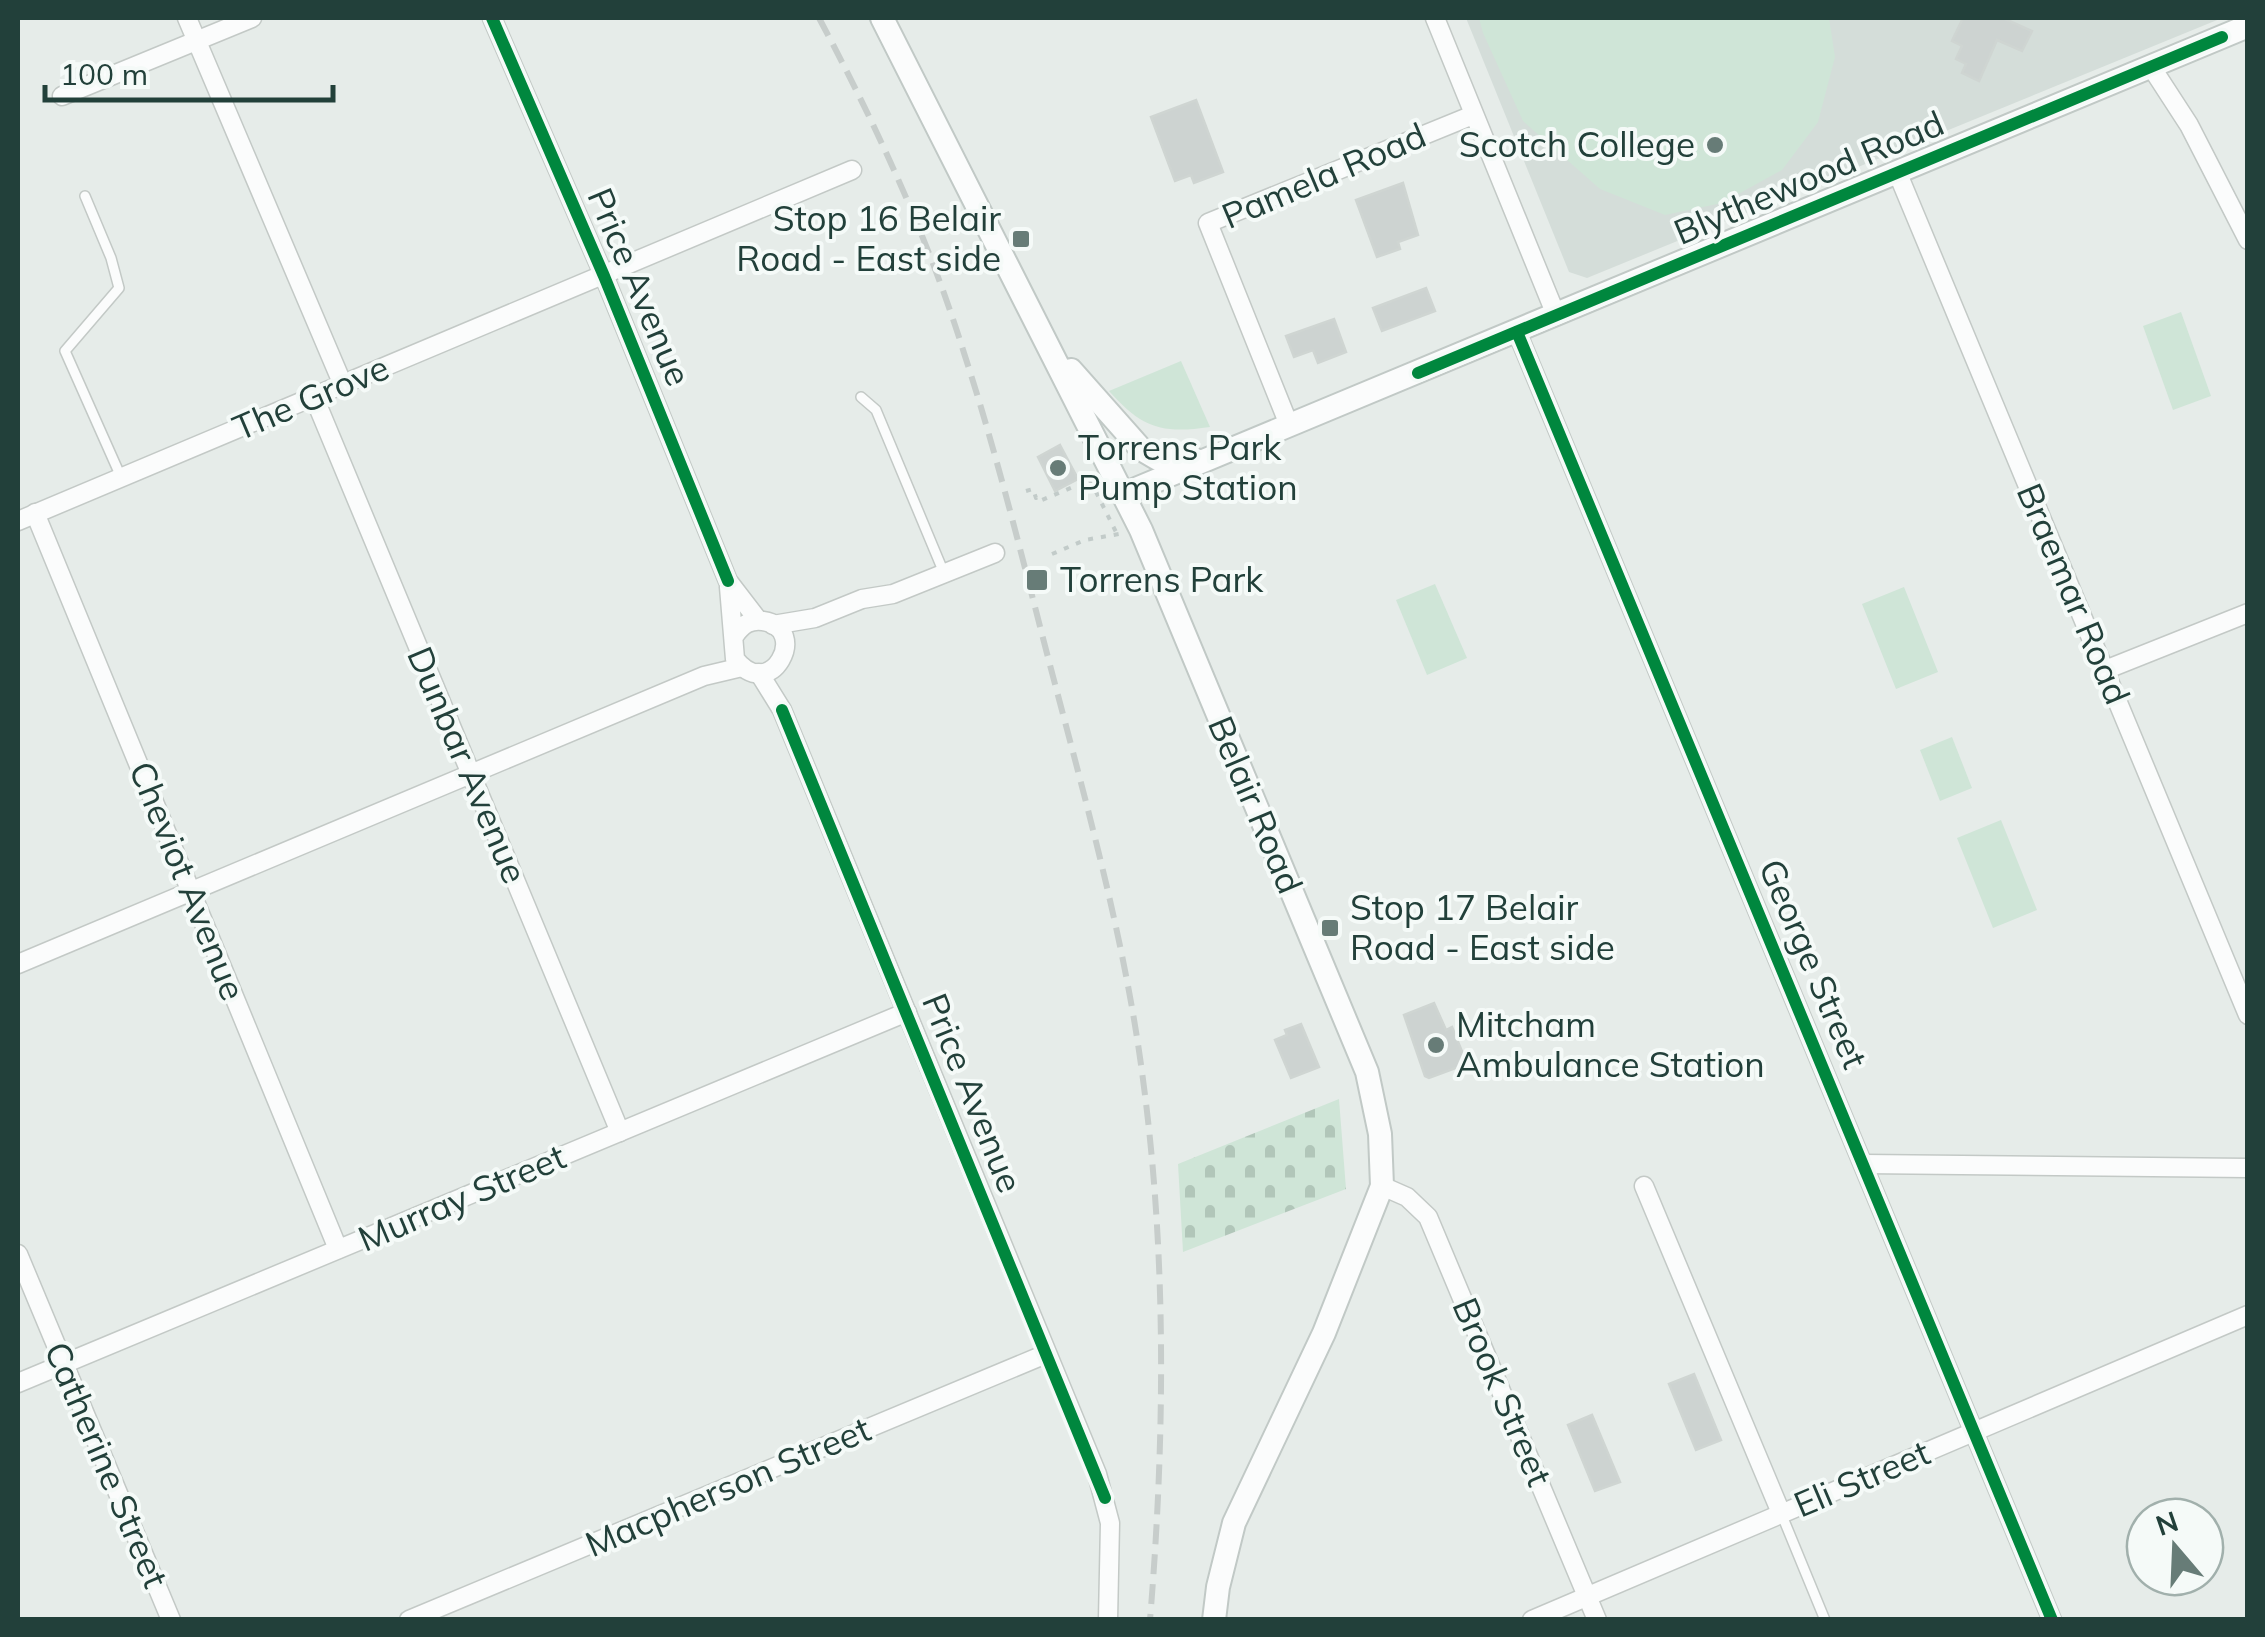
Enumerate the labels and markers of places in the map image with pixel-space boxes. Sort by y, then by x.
place label: Scotch College [1459,122,1695,166]
marker: Scotch College [1704,134,1726,156]
place label: Stop 16 Belair Road - East side [736,196,1001,280]
marker: Stop 16 Belair Road - East side [1010,228,1032,250]
place label: Torrens Park Pump Station [1078,425,1298,509]
marker: Torrens Park Pump Station [1047,457,1069,479]
place label: Torrens Park [1060,557,1264,601]
marker: Torrens Park [1024,567,1050,593]
place label: Stop 17 Belair Road - East side [1350,885,1615,969]
marker: Stop 17 Belair Road - East side [1319,917,1341,939]
place label: Mitcham Ambulance Station [1456,1002,1765,1086]
marker: Mitcham Ambulance Station [1425,1034,1447,1056]

